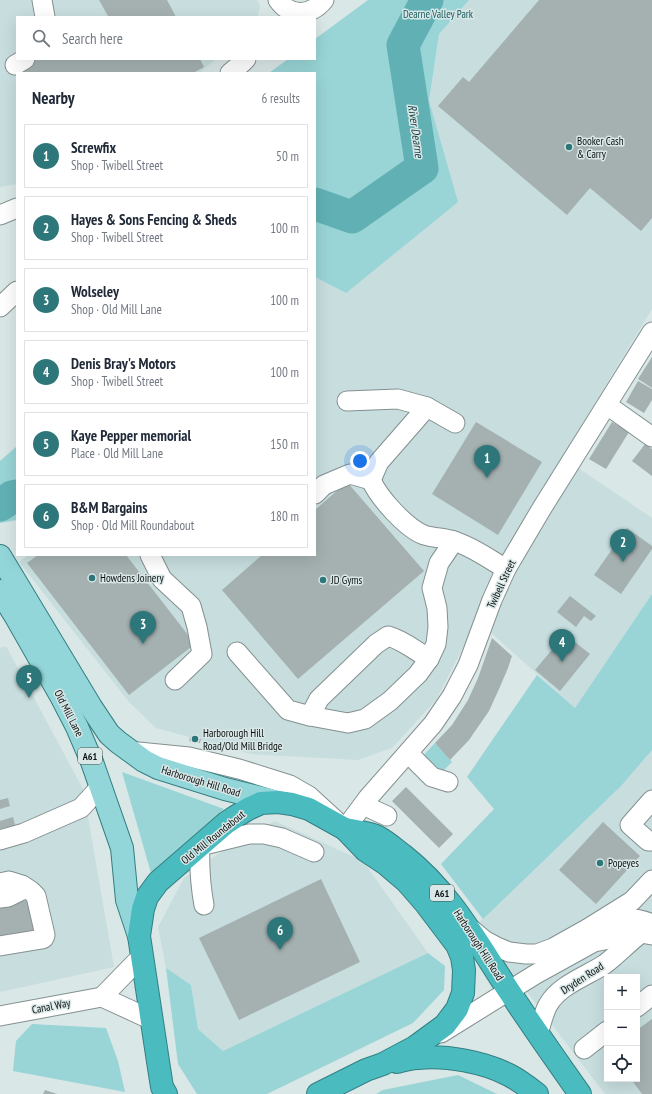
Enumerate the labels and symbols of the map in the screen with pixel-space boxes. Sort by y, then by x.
park label: Dearne Valley Park [403,7,474,21]
water label: River Dearne [405,104,427,159]
place label: Booker Cash & Carry [577,134,624,161]
marker: Booker Cash & Carry [564,142,574,152]
pin: 1 [474,445,500,478]
your location [350,451,370,471]
pin: 2 [610,529,636,562]
street label: Twibell Street [484,557,518,611]
place label: Howdens Joinery [100,571,164,585]
marker: Howdens Joinery [87,573,97,583]
place label: JD Gyms [330,573,362,587]
marker: JD Gyms [318,575,328,585]
pin: 3 [130,611,156,644]
pin: 4 [549,629,575,662]
pin: 5 [16,665,42,698]
street label: Old Mill Lane [51,687,87,739]
place label: Harborough Hill Road/Old Mill Bridge [203,726,283,753]
marker: Harborough Hill Road/Old Mill Bridge [190,734,200,744]
road number: A61 [78,748,102,764]
street label: Harborough Hill Road [160,762,242,800]
street label: Old Mill Roundabout [178,807,248,867]
place label: Popeyes [608,856,639,870]
marker: Popeyes [595,858,605,868]
road number: A61 [430,885,454,901]
street label: Harborough Hill Road [451,907,507,983]
pin: 6 [267,917,293,950]
street label: Dryden Road [558,959,606,997]
street label: Canal Way [31,995,72,1017]

